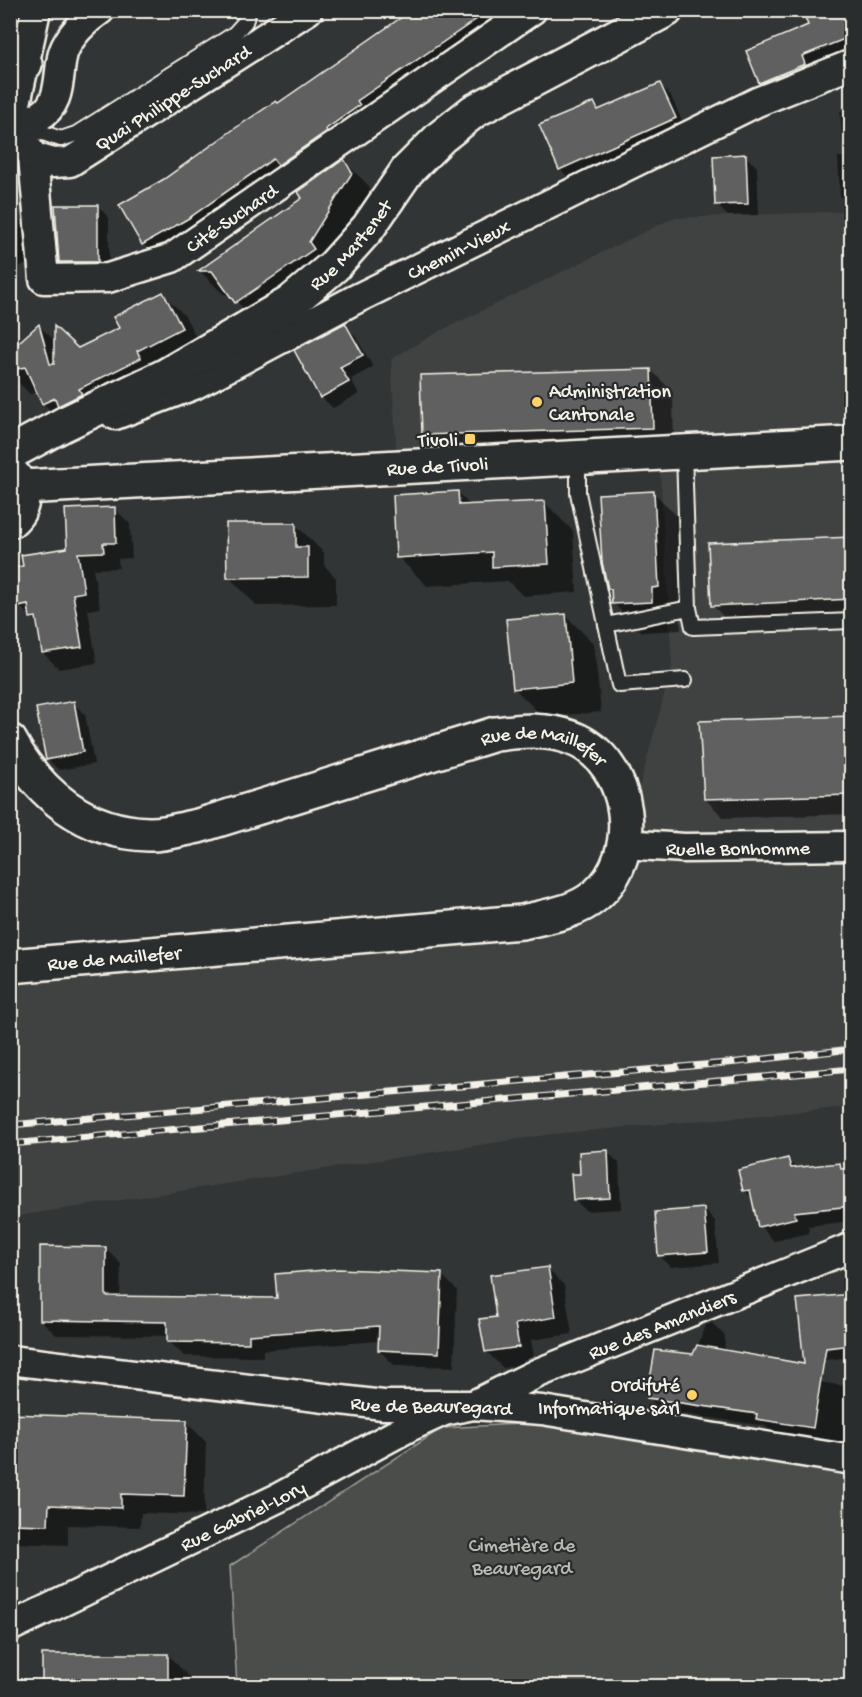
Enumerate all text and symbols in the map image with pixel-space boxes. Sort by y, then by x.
street label: Quai Philippe-Suchard [92,40,258,158]
street label: Cité-Suchard [183,179,285,260]
street label: Rue Martenet [306,195,400,297]
street label: Chemin-Vieux [405,217,516,287]
place label: Administration Cantonale [549,382,671,428]
marker: Administration Cantonale [530,395,544,409]
place label: Tivoli [417,431,458,454]
marker: Tivoli [463,432,477,446]
street label: Rue de Tivoli [386,454,489,483]
street label: Rue de Maillefer [478,723,612,773]
street label: Ruelle Bonhomme [665,838,811,863]
street label: Rue de Maillefer [47,943,184,978]
street label: Rue des Amandiers [586,1287,740,1367]
place label: Ordifuté Informatique sàrl [538,1376,681,1422]
marker: Ordifuté Informatique sàrl [685,1388,699,1402]
street label: Rue de Beauregard [349,1393,515,1423]
street label: Rue Gabriel-Lory [178,1477,311,1558]
park label: Cimetière de Beauregard [469,1536,576,1582]

